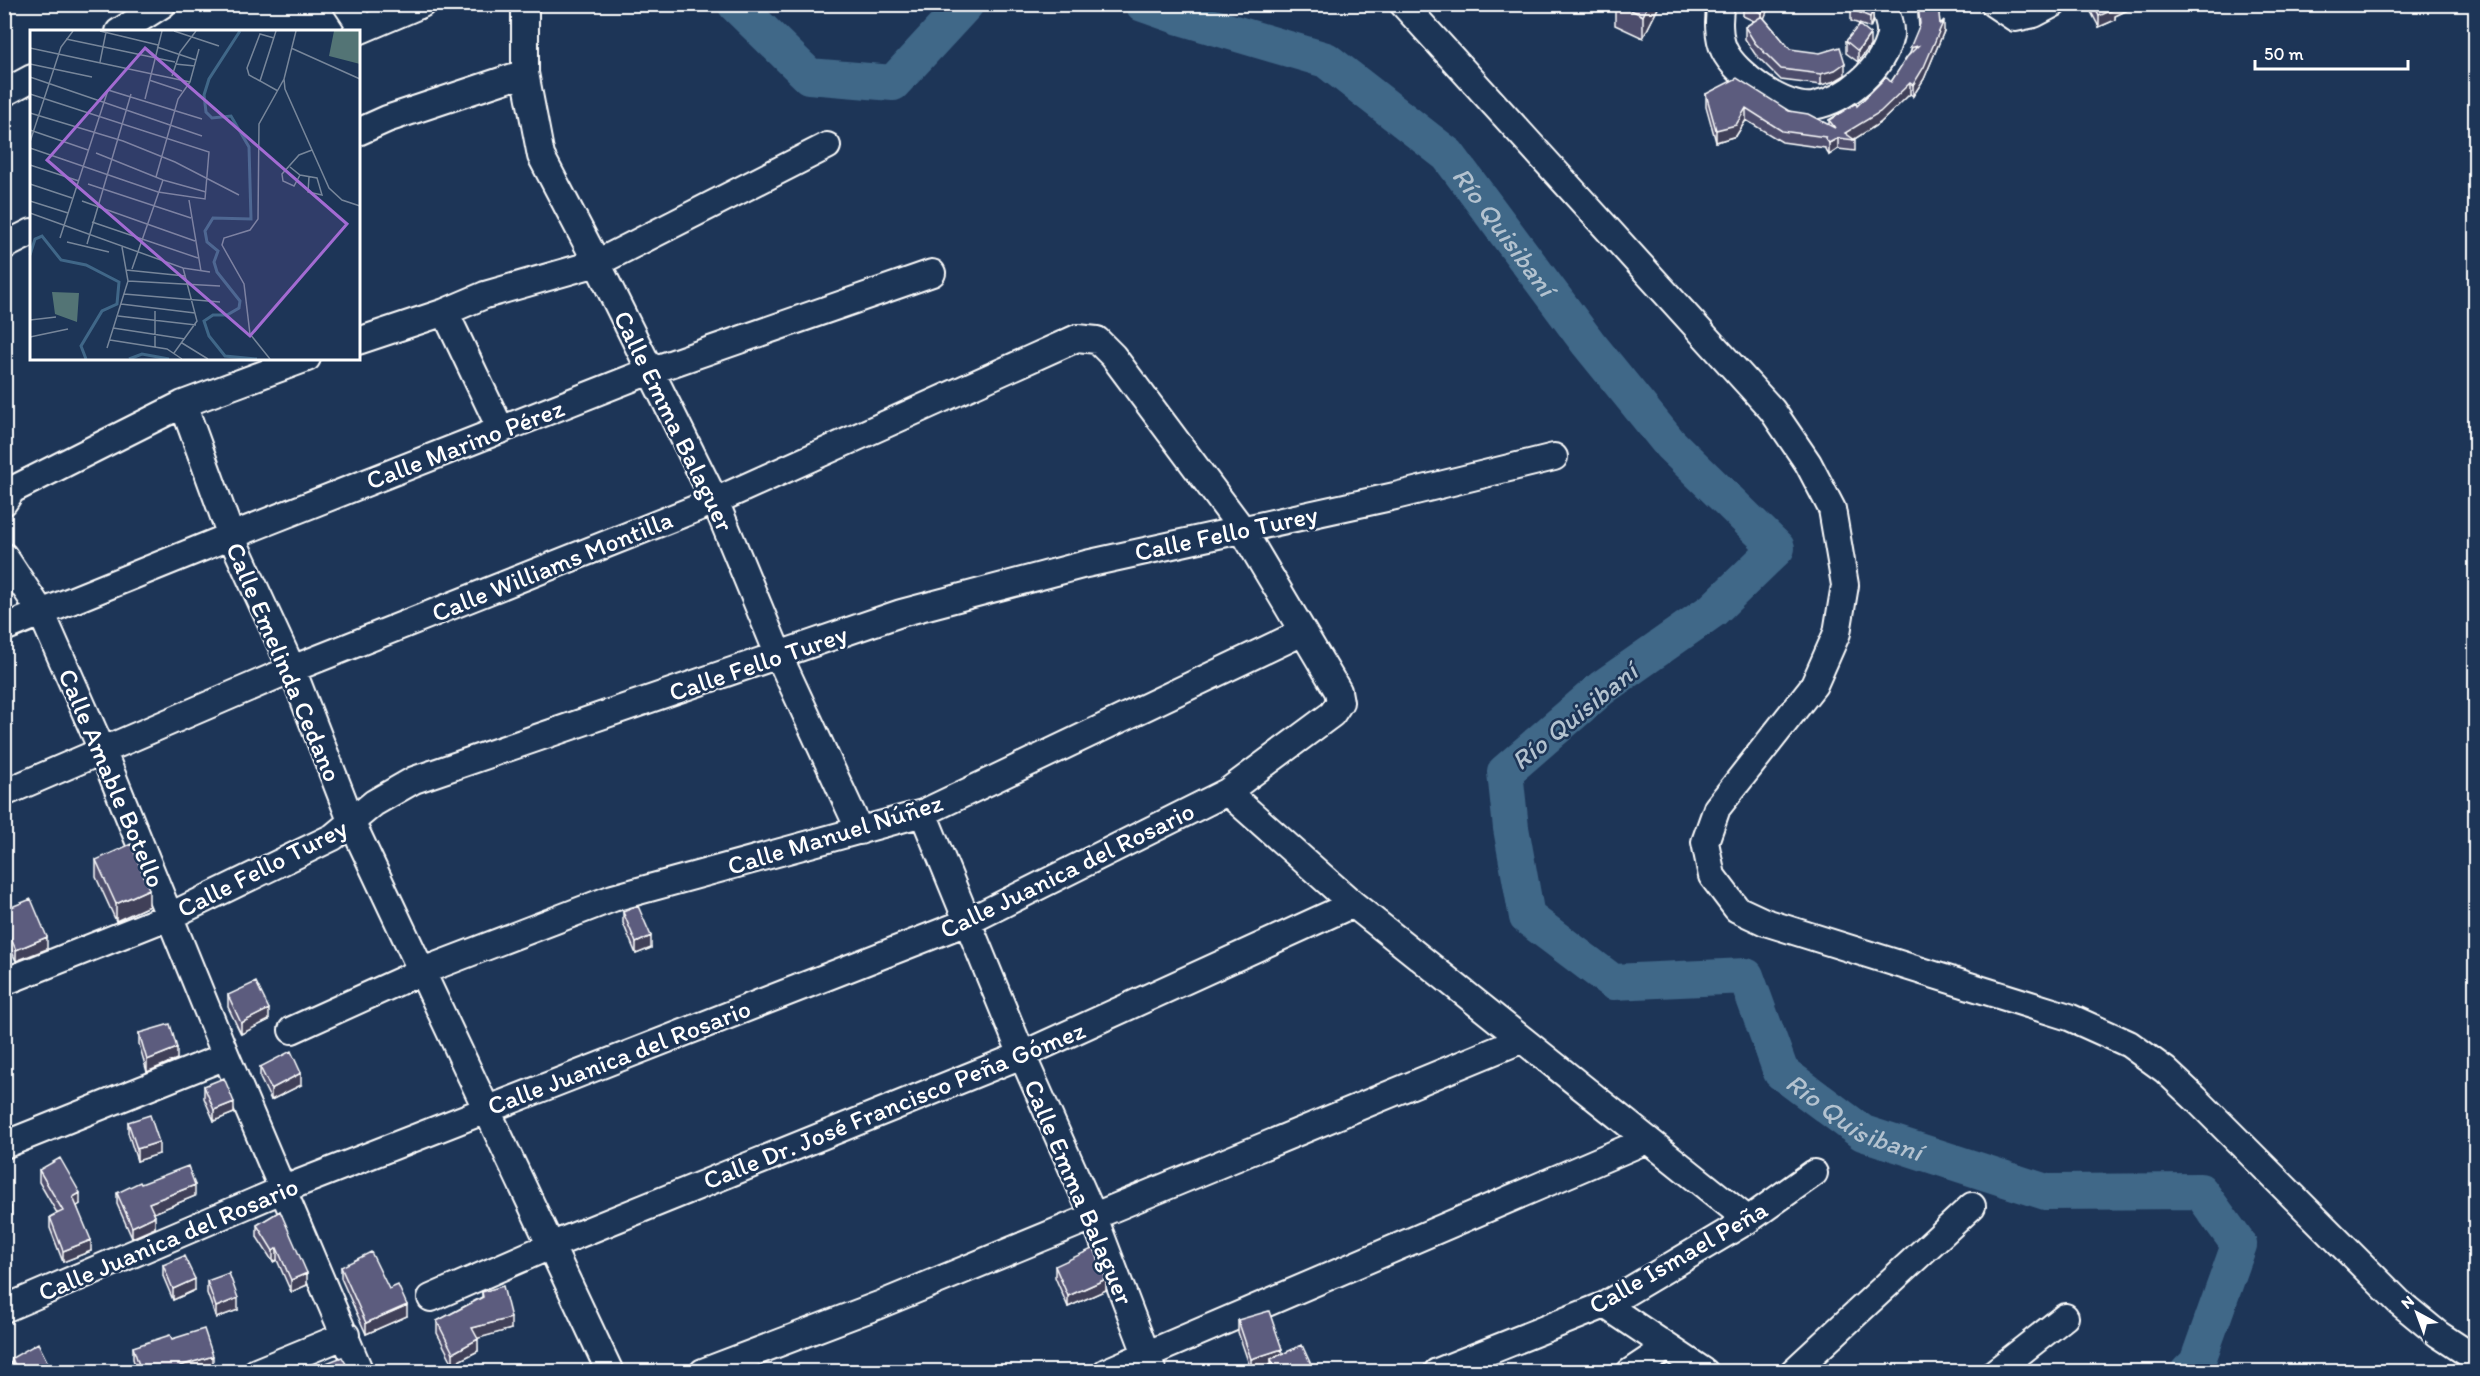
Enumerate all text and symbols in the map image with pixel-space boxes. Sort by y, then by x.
inset map [30,30,360,360]
scale bar [2255,33,2408,71]
text: 50 m [2264,43,2304,65]
water label: Río Quisibaní [1446,160,1566,306]
street label: Calle Emma Balaguer [607,305,742,537]
street label: Calle Marino Pérez [362,392,568,496]
street label: Calle Fello Turey [1131,498,1321,568]
street label: Calle Williams Montilla [427,503,677,629]
street label: Calle Emelinda Cedano [219,538,349,786]
street label: Calle Fello Turey [665,618,851,708]
water label: Río Quisibaní [1504,653,1647,777]
street label: Calle Amable Botello [51,664,173,892]
street label: Calle Manuel Núñez [724,786,947,882]
street label: Calle Juanica del Rosario [934,794,1200,946]
street label: Calle Fello Turey [172,811,352,925]
street label: Calle Juanica del Rosario [483,992,755,1122]
street label: Calle Dr. José Francisco Peña Gómez [698,1013,1090,1196]
water label: Río Quisibaní [1780,1065,1930,1169]
street label: Calle Emma Balaguer [1017,1075,1141,1310]
street label: Calle Juanica del Rosario [33,1170,303,1308]
street label: Calle Ismael Peña [1583,1193,1773,1321]
north arrow [2387,1283,2447,1343]
text: N [2397,1291,2418,1313]

